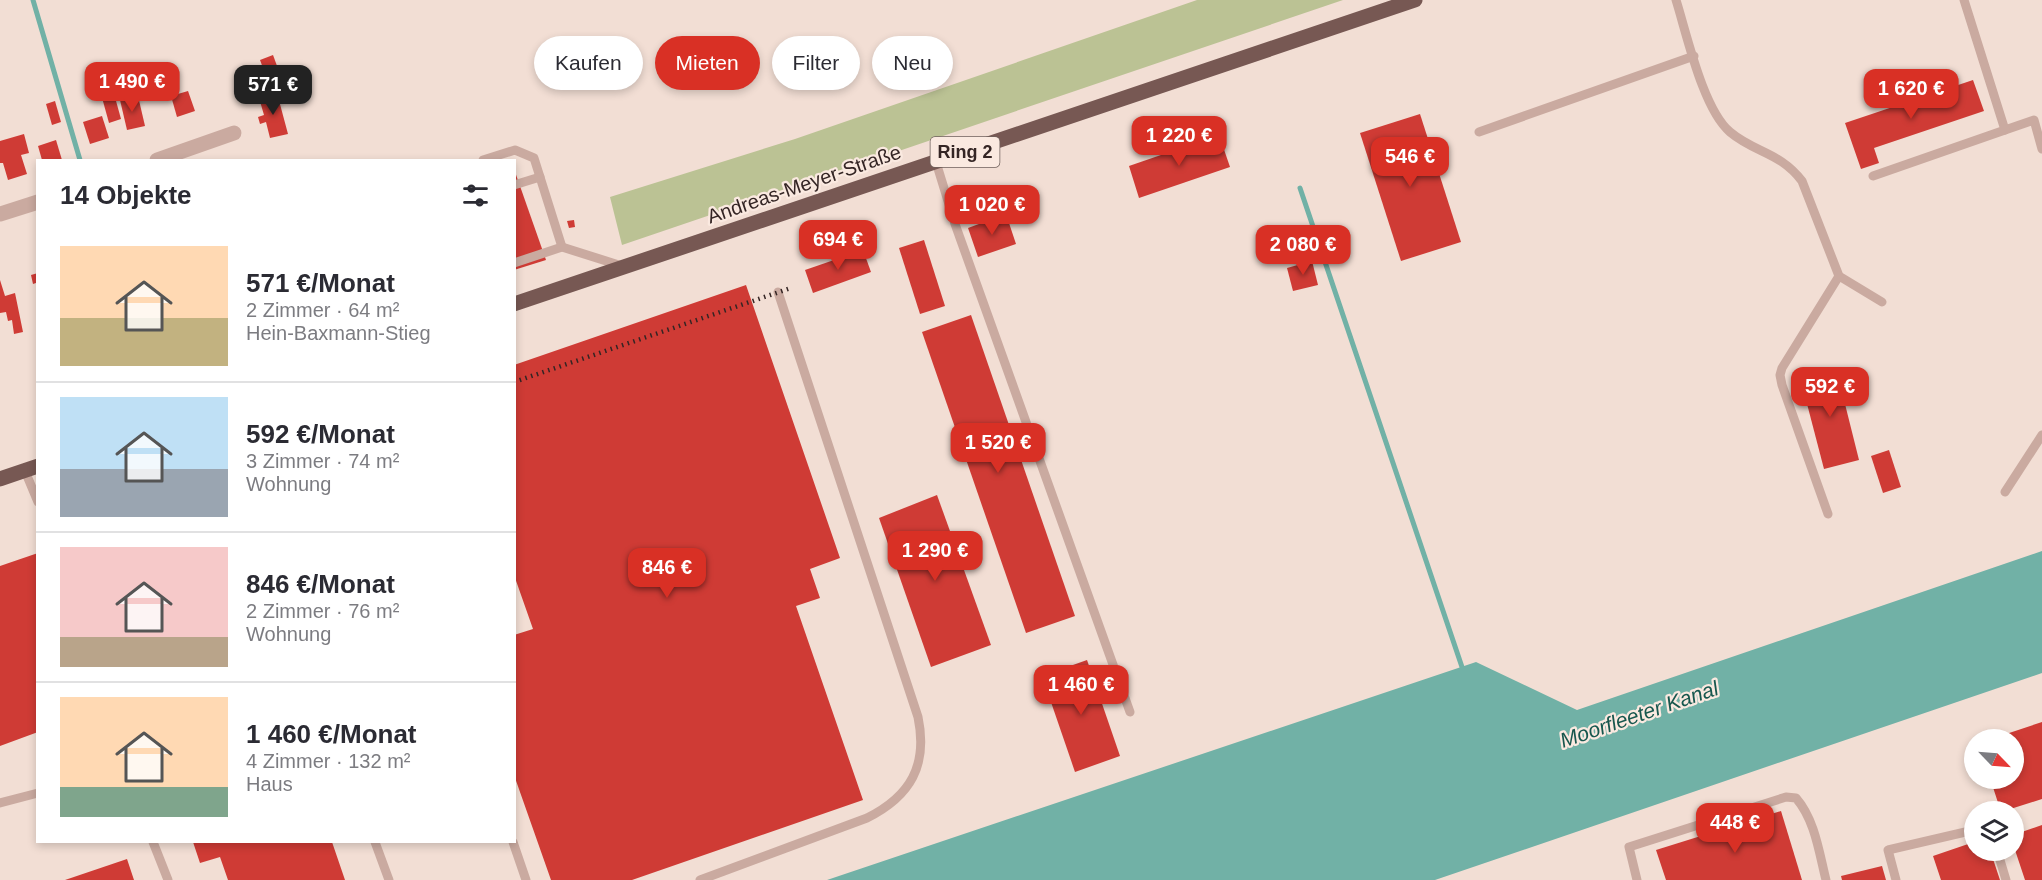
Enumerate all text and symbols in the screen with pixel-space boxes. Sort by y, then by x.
chip: Kaufen [534,36,643,90]
chip: Mieten [655,36,760,90]
chip: Filter [772,36,860,90]
chip: Neu [872,36,953,90]
pin: 1 490 € [77,62,187,113]
pin: 571 € [231,65,315,116]
pin: 1 620 € [1856,69,1966,120]
text: 1 490 € [99,70,165,92]
text: 571 € [248,73,298,95]
text: 1 620 € [1878,77,1944,99]
pin: 1 220 € [1124,116,1234,167]
text: 1 220 € [1146,124,1212,146]
road number: Ring 2 [930,137,1000,167]
pin: 546 € [1368,137,1452,188]
street label: Andreas-Meyer-Straße [704,140,904,228]
text: 546 € [1385,145,1435,167]
icon: filters [459,179,492,212]
text: 14 Objekte [60,180,192,210]
pin: 1 020 € [937,185,1047,236]
text: 1 020 € [959,193,1025,215]
pin: 694 € [796,220,880,271]
pin: 2 080 € [1248,225,1358,276]
text: 694 € [813,228,863,250]
text: 2 080 € [1270,233,1336,255]
text: 571 €/Monat [246,268,395,298]
icon: home [108,270,180,342]
text: 2 Zimmer · 64 m² [246,299,399,321]
text: Hein-Baxmann-Stieg [246,322,431,344]
pin: 592 € [1788,367,1872,418]
text: 592 € [1805,375,1855,397]
text: 592 €/Monat [246,419,395,449]
icon: home [108,421,180,493]
pin: 1 520 € [943,423,1053,474]
text: 1 520 € [965,431,1031,453]
text: 3 Zimmer · 74 m² [246,450,399,472]
text: Wohnung [246,473,331,495]
pin: 1 290 € [880,531,990,582]
text: 1 290 € [902,539,968,561]
pin: 846 € [625,548,709,599]
text: 846 € [642,556,692,578]
text: 846 €/Monat [246,569,395,599]
icon: home [108,571,180,643]
text: 2 Zimmer · 76 m² [246,600,399,622]
text: Wohnung [246,623,331,645]
pin: 1 460 € [1026,665,1136,716]
text: 1 460 € [1048,673,1114,695]
water label: Moorfleeter Kanal [1557,676,1722,752]
text: 1 460 €/Monat [246,719,417,749]
icon: home [108,721,180,793]
north arrow [1964,729,2024,789]
map controls [1964,729,2024,861]
text: 4 Zimmer · 132 m² [246,750,410,772]
text: Haus [246,773,293,795]
button: layers [1964,801,2024,861]
pin: 448 € [1693,803,1777,854]
text: 448 € [1710,811,1760,833]

